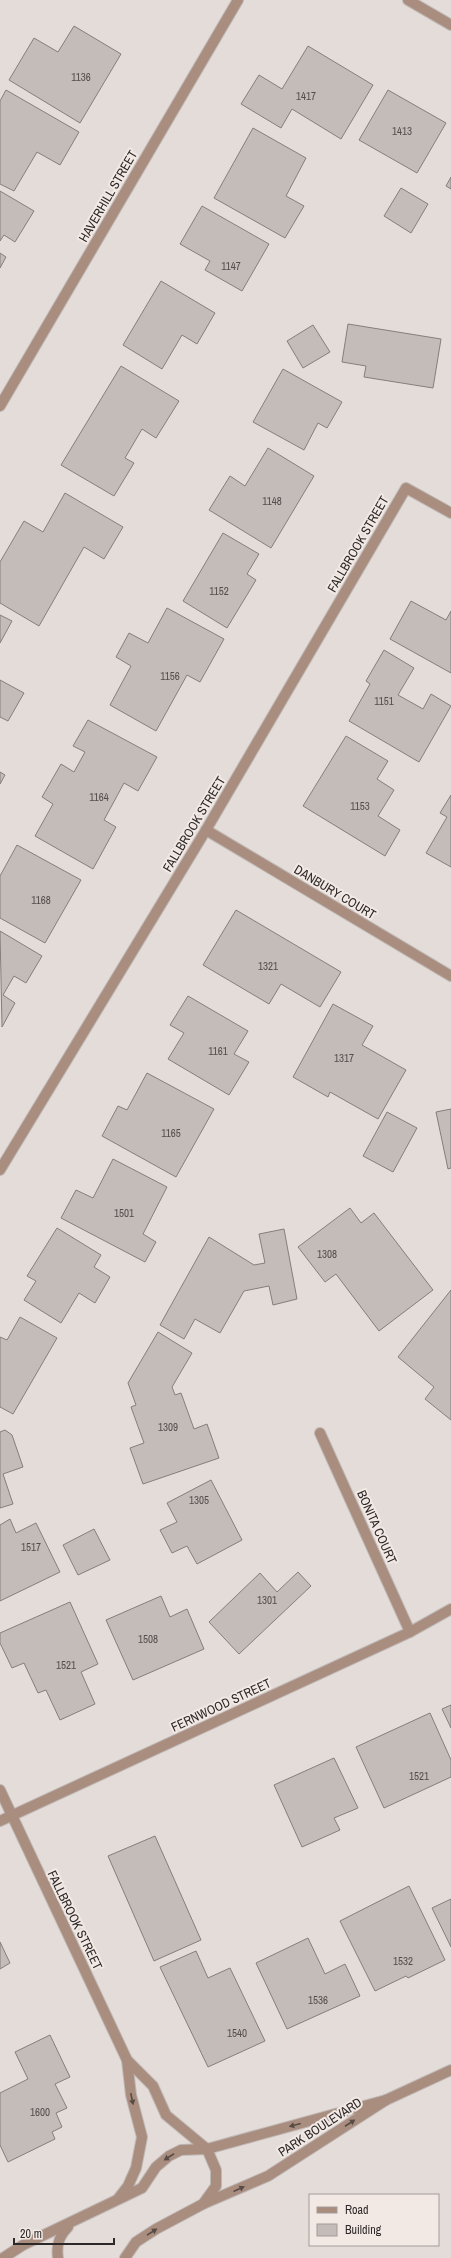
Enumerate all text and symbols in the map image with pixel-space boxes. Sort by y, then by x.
house number: 1136 [71,70,91,84]
house number: 1417 [296,89,316,103]
house number: 1413 [392,124,412,138]
street label: HAVERHILL STREET [75,147,141,245]
house number: 1147 [221,259,241,273]
street label: FALLBROOK STREET [324,492,393,595]
house number: 1148 [262,494,282,508]
house number: 1152 [209,584,229,598]
house number: 1156 [160,669,180,683]
house number: 1151 [374,694,394,708]
street label: FALLBROOK STREET [159,773,229,875]
house number: 1164 [89,790,109,804]
house number: 1153 [350,799,370,813]
street label: DANBURY COURT [291,861,379,923]
house number: 1168 [31,893,51,907]
house number: 1321 [258,959,278,973]
house number: 1161 [208,1044,228,1058]
house number: 1317 [334,1051,354,1065]
house number: 1165 [161,1126,181,1140]
house number: 1501 [114,1206,134,1220]
house number: 1308 [317,1247,337,1261]
house number: 1309 [158,1420,178,1434]
street label: BONITA COURT [353,1487,401,1567]
house number: 1305 [189,1493,209,1507]
house number: 1517 [21,1540,41,1554]
house number: 1301 [257,1593,277,1607]
house number: 1508 [138,1632,158,1646]
house number: 1521 [56,1658,76,1672]
street label: FERNWOOD STREET [168,1674,274,1736]
house number: 1521 [409,1769,429,1783]
street label: FALLBROOK STREET [44,1868,107,1973]
house number: 1532 [393,1954,413,1968]
house number: 1536 [308,1993,328,2007]
house number: 1540 [227,2026,247,2040]
one-way arrow [129,2092,135,2105]
street label: PARK BOULEVARD [275,2094,365,2160]
house number: 1600 [30,2105,50,2119]
one-way arrow [345,2119,355,2127]
one-way arrow [288,2122,300,2128]
one-way arrow [164,2153,175,2160]
one-way arrow [233,2186,244,2192]
legend [309,2194,439,2246]
text: Road [345,2202,369,2218]
scale bar [14,2220,114,2246]
text: Building [345,2222,382,2238]
text: 20 m [20,2226,42,2242]
one-way arrow [146,2228,158,2235]

